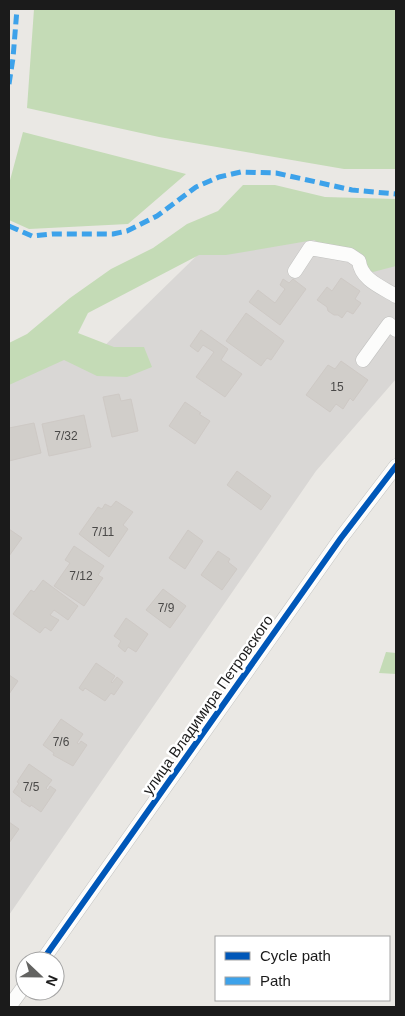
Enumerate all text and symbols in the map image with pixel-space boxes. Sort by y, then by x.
house number: 15 [330,380,344,394]
house number: 7/32 [54,429,78,443]
house number: 7/11 [92,525,115,539]
house number: 7/12 [69,569,93,583]
house number: 7/9 [158,601,175,615]
street label: улица Владимира Петровского [139,612,276,798]
house number: 7/6 [53,735,70,749]
house number: 7/5 [23,780,40,794]
legend [215,936,390,1001]
text: Cycle path [260,947,331,964]
north arrow [15,951,65,1001]
text: Path [260,972,291,989]
text: N [43,973,61,989]

